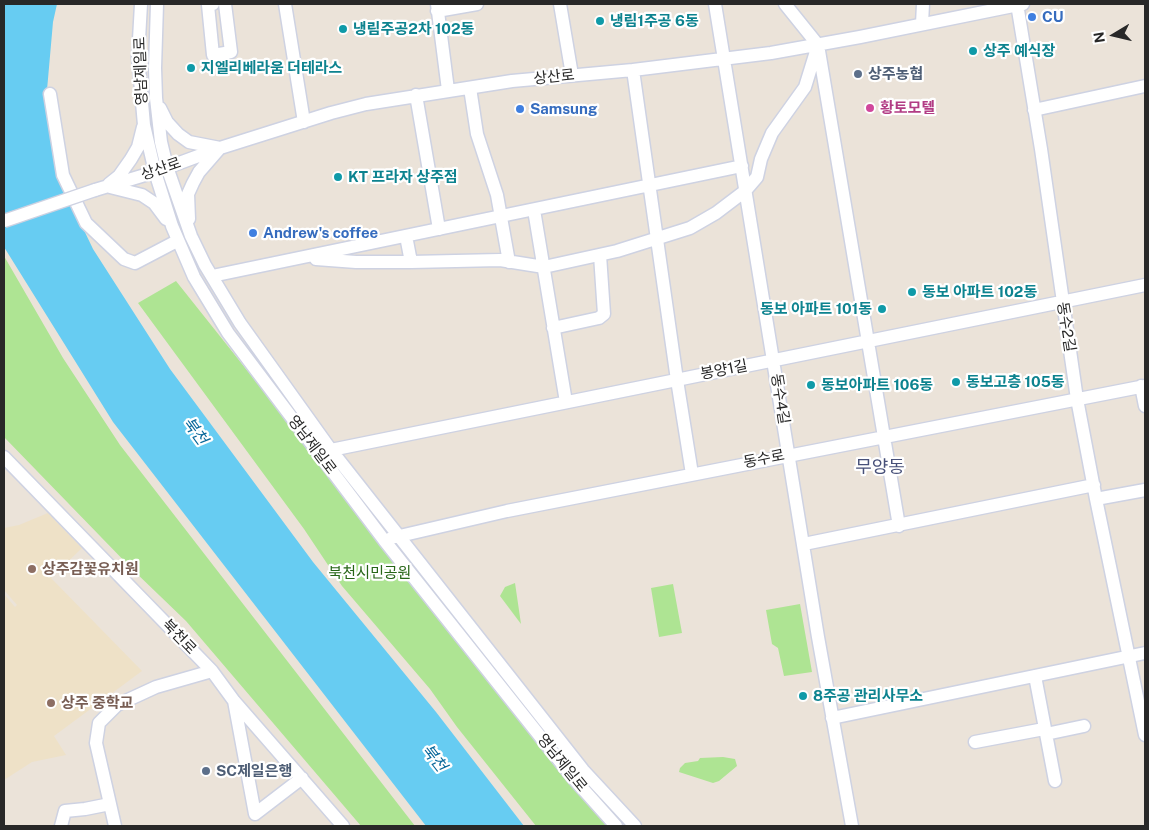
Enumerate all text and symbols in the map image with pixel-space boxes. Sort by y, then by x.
place label: CU [1042,8,1064,26]
north arrow [1089,10,1139,60]
marker: CU [1026,11,1038,23]
place label: 냉림1주공 6동 [610,12,699,30]
marker: 냉림1주공 6동 [594,15,606,27]
place label: 냉림주공2차 102동 [353,20,474,38]
marker: 냉림주공2차 102동 [337,23,349,35]
text: N [1090,31,1108,44]
street label: 영남제일로 [131,36,151,106]
place label: 상주 예식장 [983,42,1055,60]
marker: 상주 예식장 [967,45,979,57]
place label: 지엘리베라움 더테라스 [201,59,342,77]
marker: 지엘리베라움 더테라스 [185,62,197,74]
place label: 상주농협 [868,65,923,83]
street label: 상산로 [532,66,576,88]
marker: 상주농협 [852,68,864,80]
place label: 황토모텔 [880,99,935,117]
place label: Samsung [530,100,597,118]
marker: 황토모텔 [864,102,876,114]
marker: Samsung [514,103,526,115]
street label: 상산로 [138,154,184,184]
place label: KT 프라자 상주점 [348,168,458,186]
marker: KT 프라자 상주점 [332,171,344,183]
place label: Andrew's coffee [263,224,378,242]
marker: Andrew's coffee [247,227,259,239]
place label: 동보 아파트 102동 [922,283,1037,301]
marker: 동보 아파트 102동 [906,286,918,298]
place label: 동보 아파트 101동 [760,300,872,318]
street label: 동수2길 [1053,301,1079,353]
marker: 동보 아파트 101동 [876,303,888,315]
street label: 봉양1길 [699,357,749,383]
street label: 동수4길 [767,372,793,426]
place label: 동보고층 105동 [966,373,1065,391]
place label: 동보아파트 106동 [821,376,933,394]
marker: 동보고층 105동 [950,376,962,388]
marker: 동보아파트 106동 [805,379,817,391]
street label: 영남제일로 [284,412,340,478]
water label: 북천 [179,413,211,449]
street label: 동수로 [742,446,786,472]
district label: 무양동 [855,456,905,478]
place label: 상주감꽃유치원 [42,560,139,578]
marker: 상주감꽃유치원 [26,563,38,575]
park label: 북천시민공원 [329,564,411,582]
street label: 북천로 [158,616,200,658]
place label: 8주공 관리사무소 [813,687,923,705]
marker: 8주공 관리사무소 [797,690,809,702]
place label: 상주 중학교 [61,694,133,712]
marker: 상주 중학교 [45,697,57,709]
street label: 영남제일로 [533,731,591,795]
water label: 북천 [417,740,451,776]
place label: SC제일은행 [216,762,292,780]
marker: SC제일은행 [200,765,212,777]

